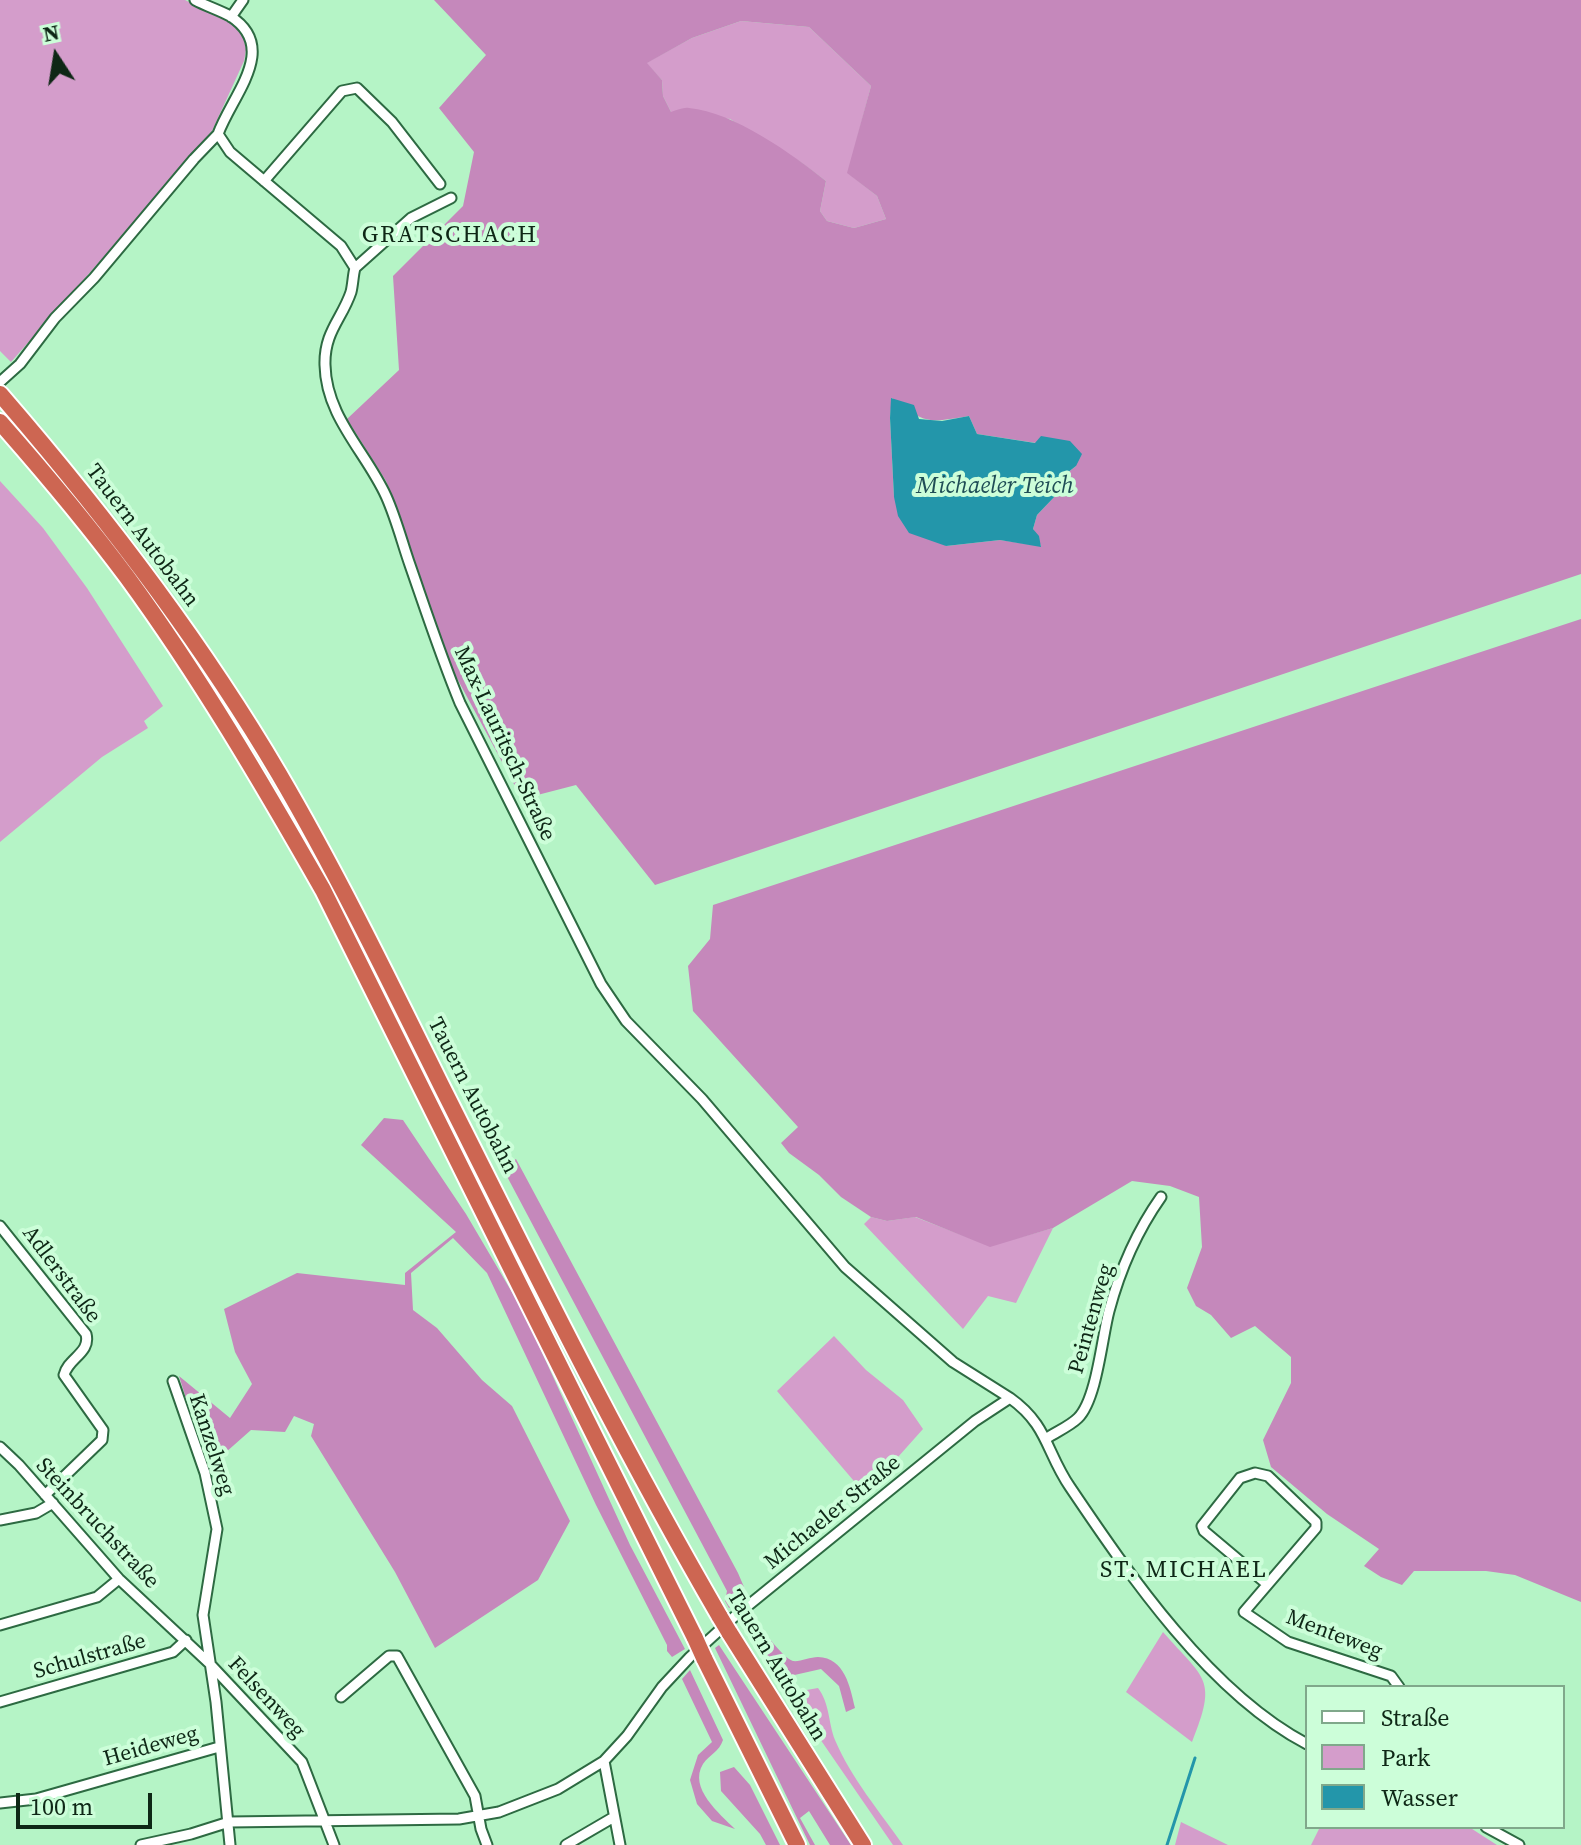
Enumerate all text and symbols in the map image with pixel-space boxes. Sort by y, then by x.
north arrow [16,16,96,96]
text: N [40,16,62,49]
district label: GRATSCHACH [362,222,538,250]
street label: Tauern Autobahn [80,460,204,612]
water label: Michaeler Teich [916,473,1074,501]
street label: Max-Lauritsch-Straße [447,643,561,845]
street label: Tauern Autobahn [421,1014,523,1178]
street label: Adlerstraße [16,1221,106,1329]
street label: Peintenweg [1064,1261,1120,1377]
street label: Kanzelweg [182,1391,240,1499]
street label: Michaeler Straße [760,1450,906,1576]
street label: Steinbruchstraße [30,1453,164,1595]
district label: ST. MICHAEL [1100,1557,1268,1585]
street label: Tauern Autobahn [720,1586,832,1746]
street label: Menteweg [1282,1605,1386,1665]
street label: Schulstraße [31,1628,149,1686]
street label: Felsenweg [222,1652,310,1744]
legend [1305,1685,1565,1829]
text: Straße [1381,1701,1449,1734]
street label: Heideweg [101,1721,201,1773]
text: Park [1381,1741,1430,1774]
scale bar [20,1777,156,1827]
text: Wasser [1381,1781,1458,1814]
text: 100 m [30,1790,93,1823]

